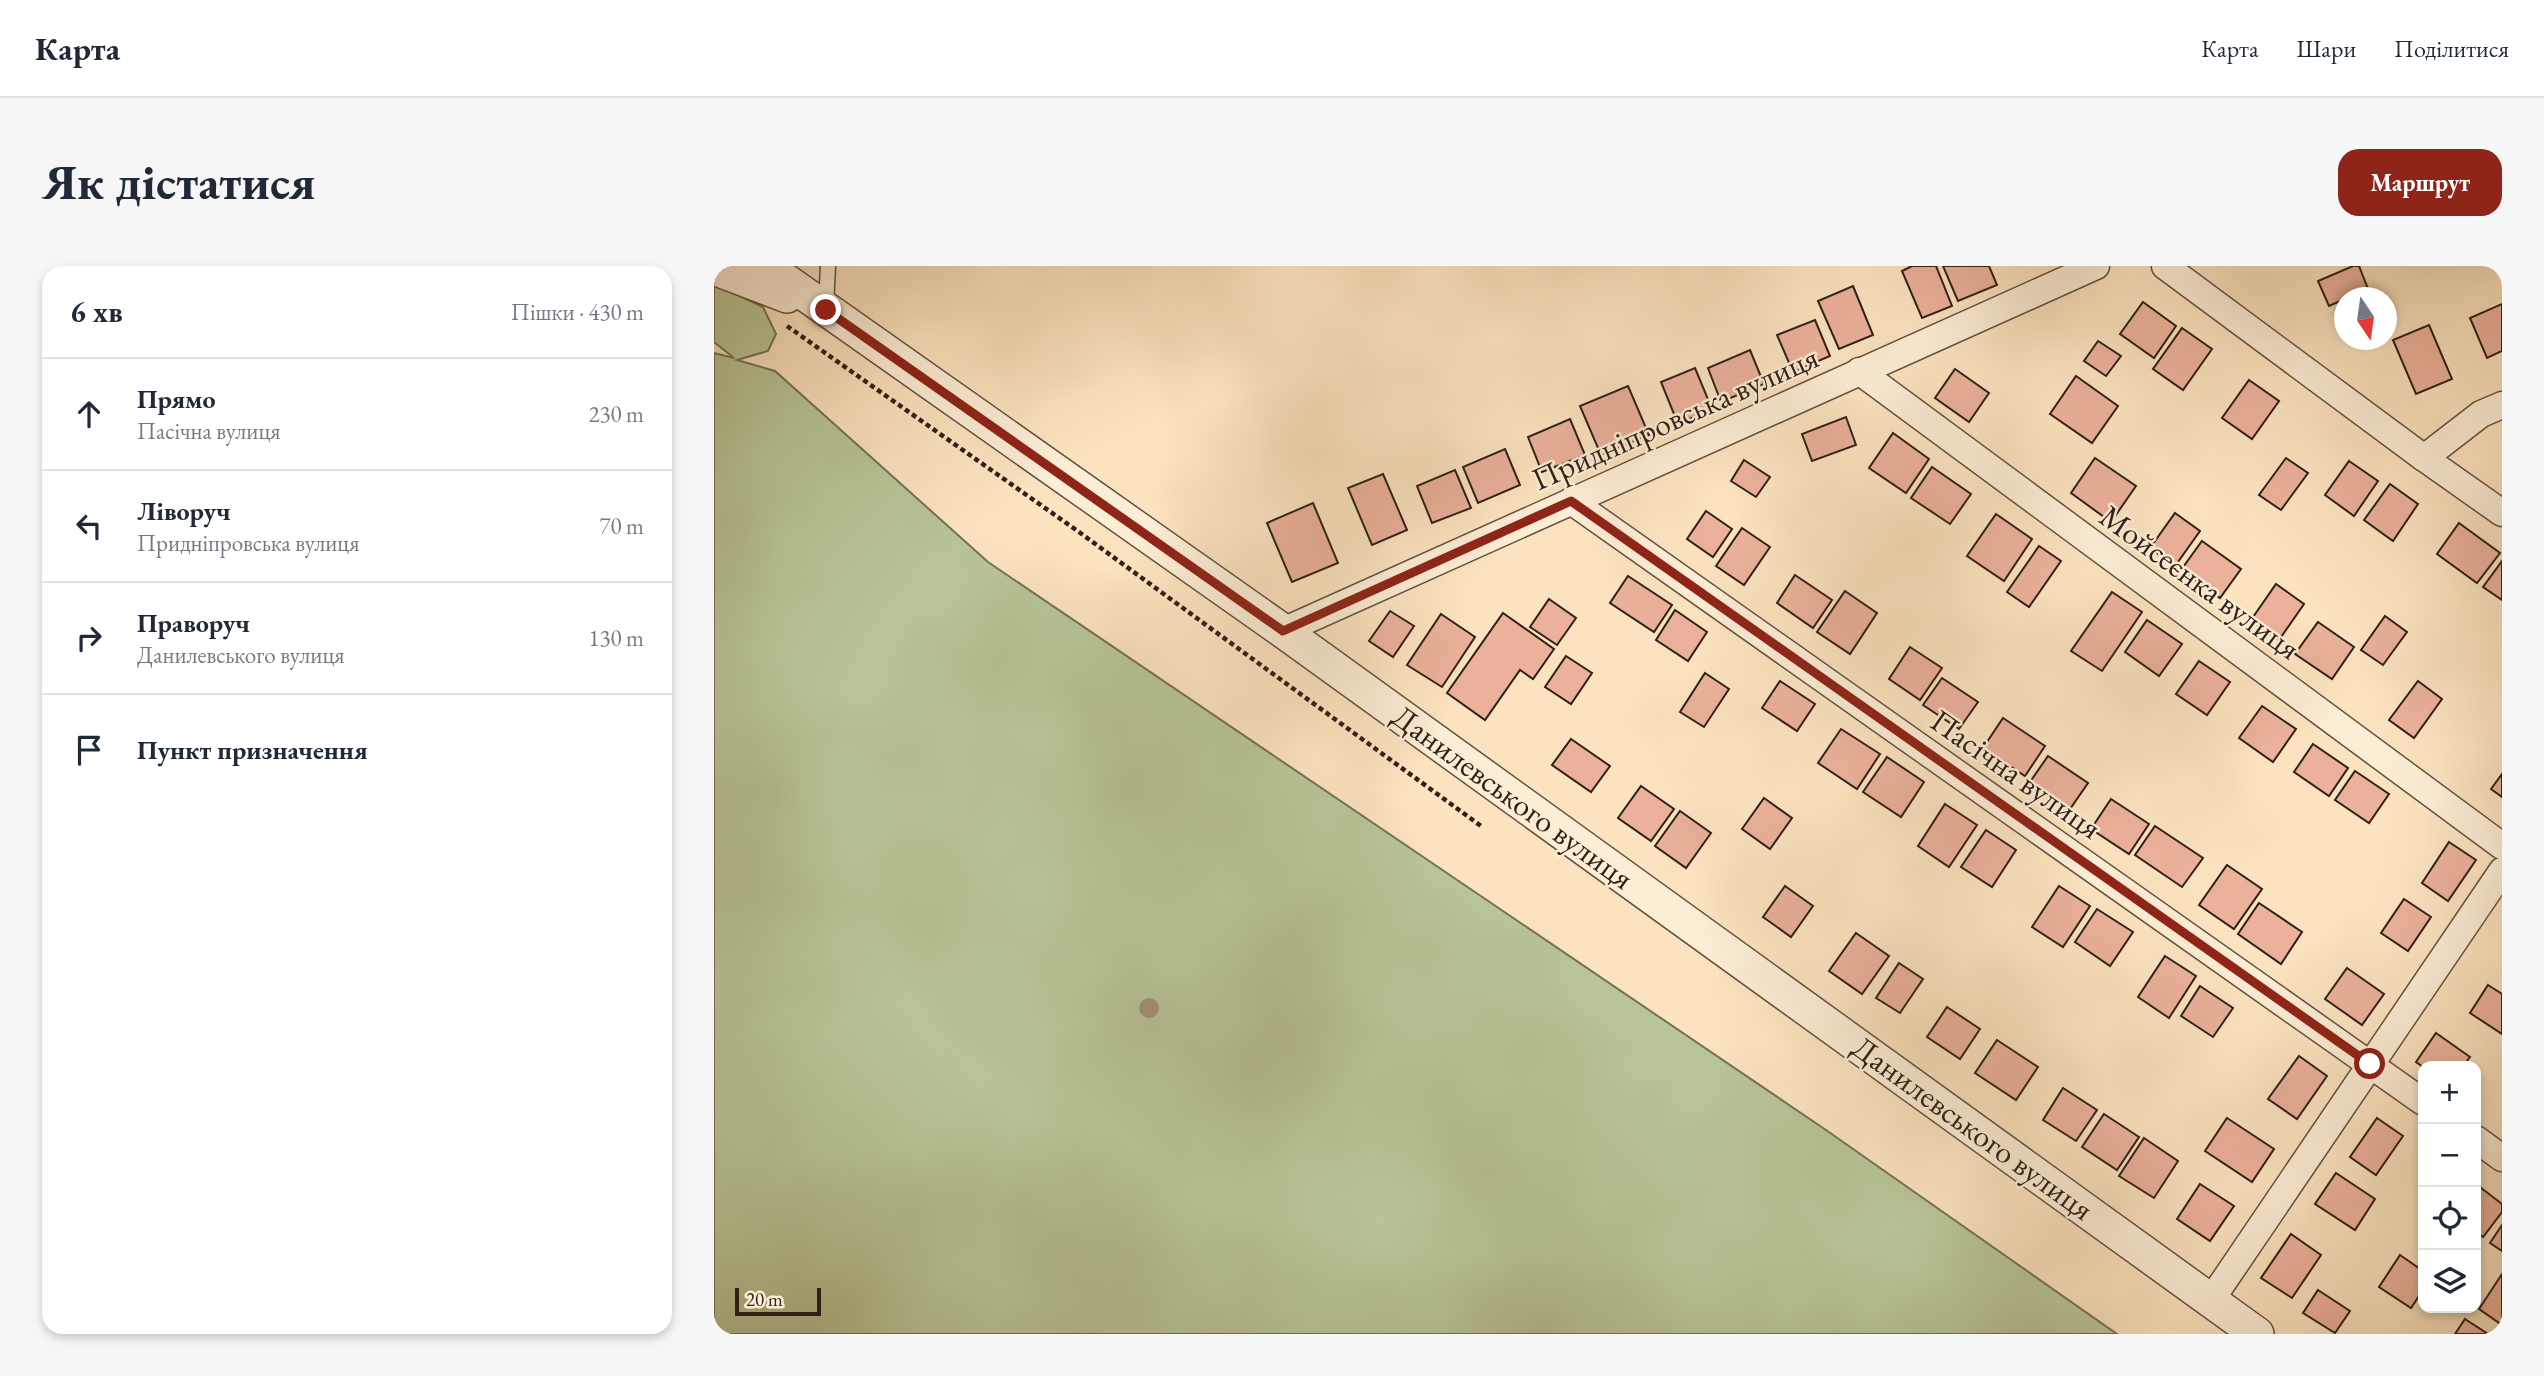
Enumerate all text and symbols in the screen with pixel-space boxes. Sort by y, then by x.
text: Карта [35,27,120,70]
text: Карта [2201,33,2259,64]
text: Шари [2297,33,2356,64]
text: Поділитися [2394,33,2509,64]
button: Маршрут [2338,149,2502,216]
text: Як дістатися [42,150,316,214]
north arrow [2334,287,2397,350]
text: 6 хв [70,292,123,331]
route end [810,294,841,325]
text: Пішки · 430 m [511,297,644,327]
street label: Придніпровська вулиця [1525,336,1825,500]
text: Прямо [137,382,216,416]
icon: ahead [70,395,108,433]
text: 230 m [588,399,644,429]
text: Пасічна вулиця [137,416,281,446]
text: Ліворуч [137,494,231,528]
street label: Мойсеєнка вулиця [2091,495,2309,669]
icon: left [70,507,108,545]
text: 70 m [599,511,644,541]
text: Придніпровська вулиця [137,528,359,558]
text: Праворуч [137,606,250,640]
icon: right [70,619,108,657]
text: 130 m [588,623,644,653]
text: Данилевського вулиця [137,640,345,670]
street label: Данилевського вулиця [1384,695,1642,899]
street label: Пасічна вулиця [1922,700,2110,848]
icon: arrive [70,731,108,769]
text: Пункт призначення [137,733,368,767]
street label: Данилевського вулиця [1844,1026,2102,1230]
route start [2354,1048,2385,1079]
map controls [2418,1061,2481,1313]
button: + [2418,1061,2481,1124]
button: − [2418,1124,2481,1187]
button: locate [2418,1187,2481,1250]
button: layers [2418,1250,2481,1313]
scale bar [735,1285,821,1317]
text: 20 m [746,1287,783,1312]

